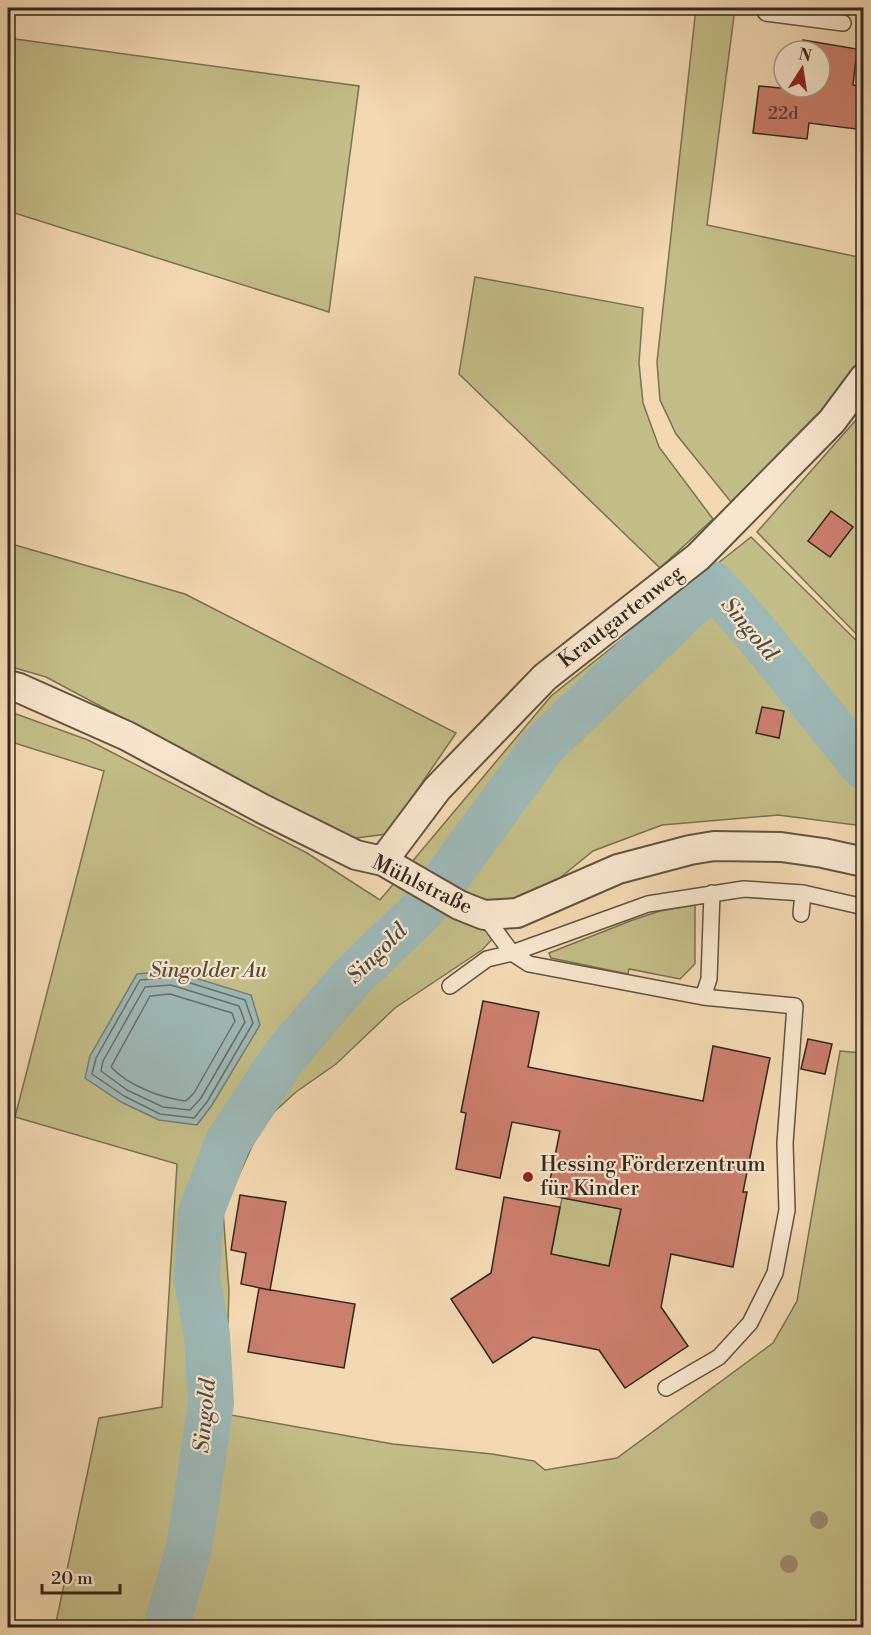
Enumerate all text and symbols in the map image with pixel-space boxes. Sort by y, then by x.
north arrow [772,39,832,99]
text: N [797,44,814,66]
house number: 22d [768,102,799,125]
street label: Krautgartenweg [553,560,689,674]
water label: Singold [715,592,784,667]
street label: Mühlstraße [368,850,476,920]
water label: Singold [341,917,414,990]
park label: Singolder Au [149,958,267,984]
place label: Hessing Förderzentrum für Kinder [540,1152,766,1202]
marker: Hessing Förderzentrum für Kinder [521,1170,535,1184]
water label: Singold [188,1376,222,1454]
scale bar [42,1557,120,1595]
text: 20 m [51,1567,93,1590]

